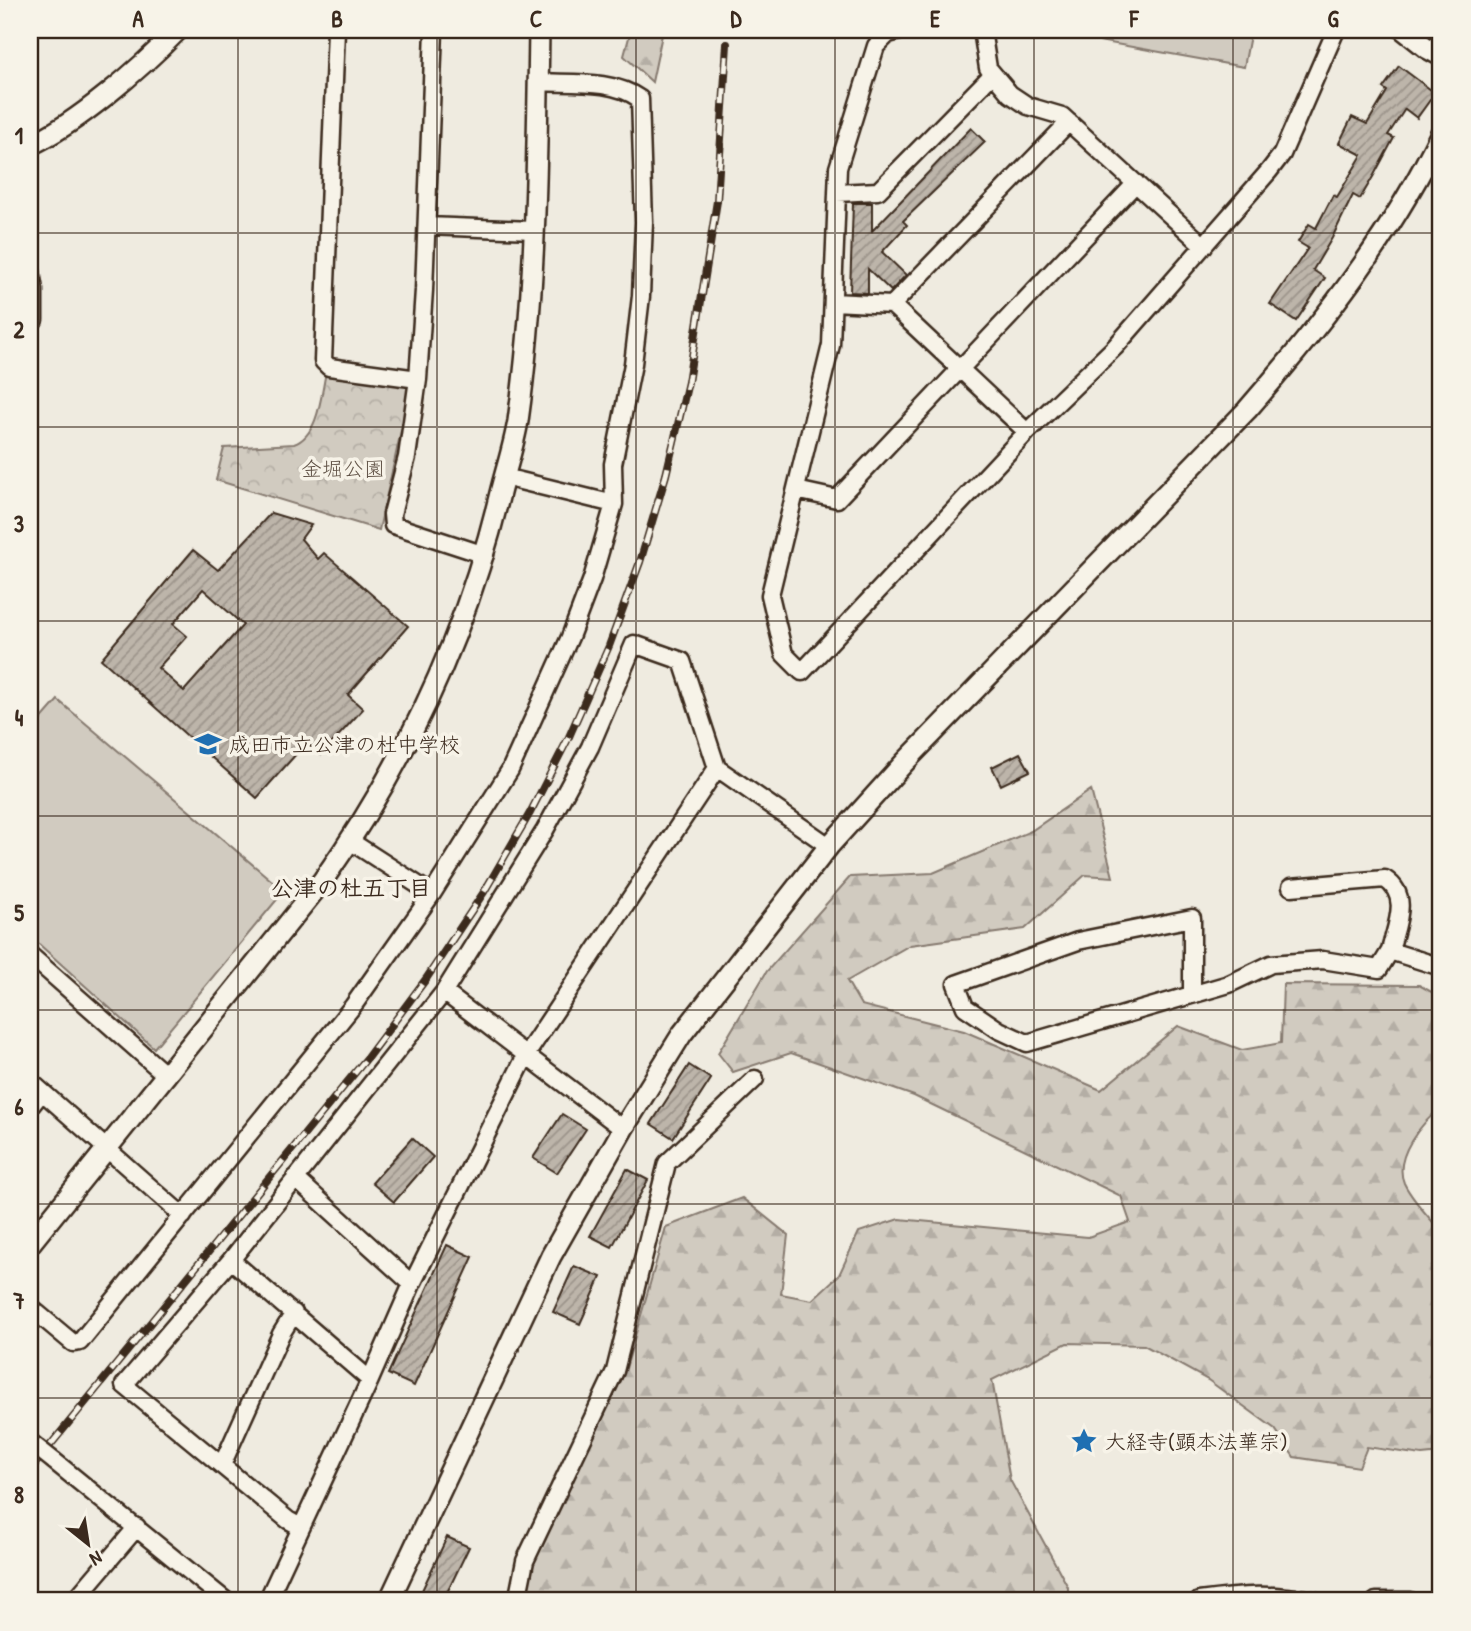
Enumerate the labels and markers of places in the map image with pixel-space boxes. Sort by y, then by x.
school or university icon: 成田市立公津の杜中学校 [193,729,223,759]
place label: 成田市立公津の杜中学校 [229,730,460,759]
place icon: 大経寺(顕本法華宗) [1069,1426,1099,1456]
place label: 大経寺(顕本法華宗) [1105,1427,1288,1456]

